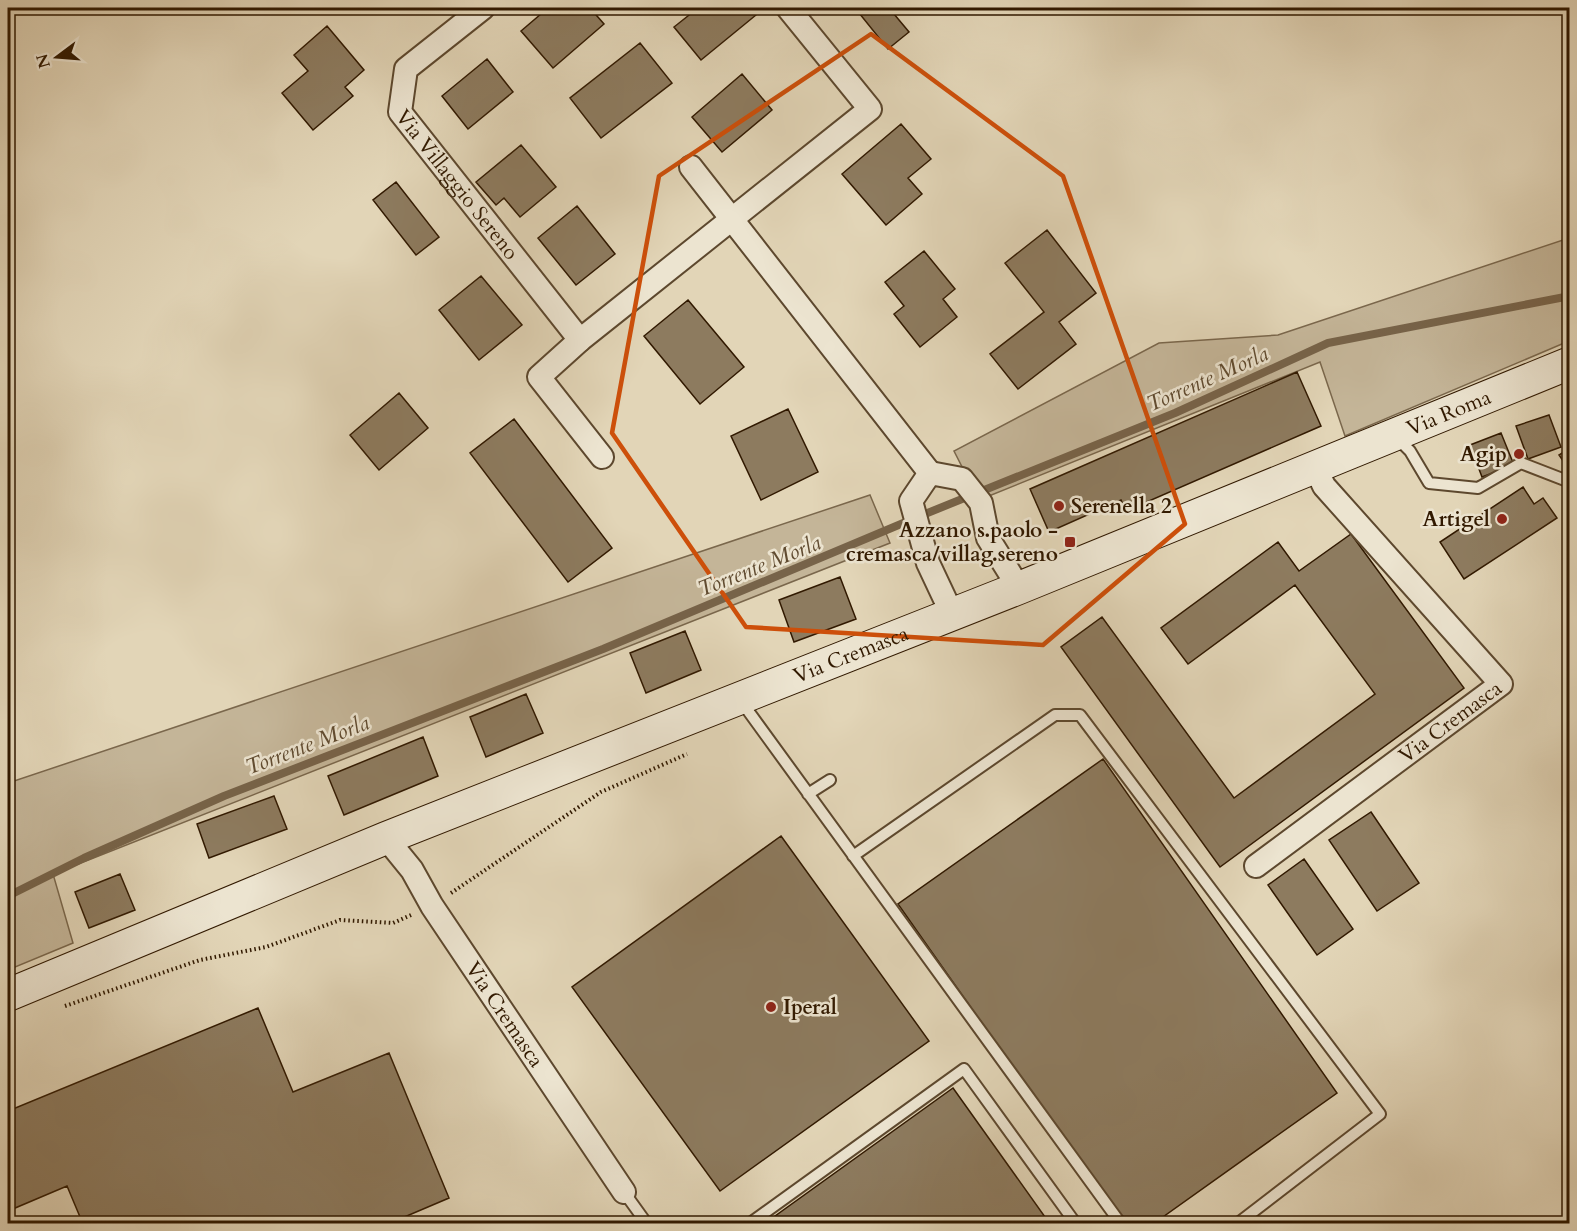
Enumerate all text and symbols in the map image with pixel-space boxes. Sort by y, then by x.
north arrow [27,27,87,87]
text: N [31,51,56,71]
street label: Via Villaggio Sereno [388,104,525,266]
water label: Torrente Morla [1142,339,1273,419]
street label: Via Roma [1402,383,1495,443]
place label: Agip [1460,440,1507,469]
marker: Agip [1512,447,1526,461]
place label: Serenella 2 [1071,492,1172,521]
marker: Serenella 2 [1052,499,1066,513]
place label: Artigel [1423,505,1490,534]
marker: Artigel [1495,512,1509,526]
place label: Azzano s.paolo - cremasca/villag.sereno [846,516,1058,569]
water label: Torrente Morla [693,528,826,604]
marker: Azzano s.paolo - cremasca/villag.sereno [1063,535,1077,549]
street label: Via Cremasca [789,619,913,691]
street label: Via Cremasca [1393,674,1508,770]
water label: Torrente Morla [241,708,374,782]
street label: Via Cremasca [458,956,550,1073]
place label: Iperal [783,993,837,1022]
marker: Iperal [764,1000,778,1014]

